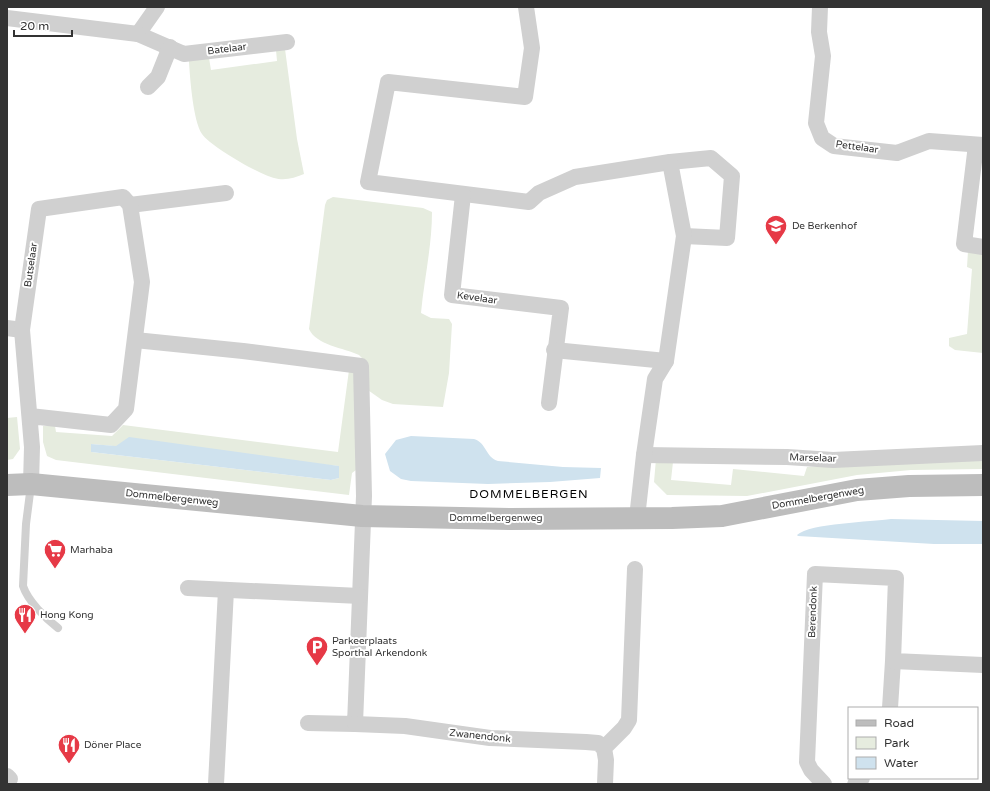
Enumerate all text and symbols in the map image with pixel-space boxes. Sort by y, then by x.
scale bar [14,12,72,38]
text: 20 m [20,19,49,33]
street label: Batelaar [207,41,247,57]
street label: Pettelaar [835,138,879,156]
school or university icon: De Berkenhof [763,213,789,246]
place label: De Berkenhof [792,220,857,232]
street label: Butselaar [22,242,40,288]
street label: Kevelaar [456,289,498,307]
street label: Marselaar [789,451,837,465]
street label: Dommelbergenweg [771,484,865,512]
street label: Dommelbergenweg [125,487,219,509]
district label: DOMMELBERGEN [469,487,589,501]
street label: Dommelbergenweg [449,512,543,524]
supermarket icon: Marhaba [42,537,68,570]
place label: Marhaba [70,544,113,556]
street label: Berendonk [806,585,820,638]
restaurant icon: Hong Kong [12,602,38,635]
place label: Hong Kong [40,609,94,621]
parking icon: Parkeerplaats Sporthal Arkendonk [304,634,330,667]
place label: Parkeerplaats Sporthal Arkendonk [332,635,428,659]
legend [848,707,978,779]
text: Road [884,716,914,730]
street label: Zwanendonk [449,727,512,745]
restaurant icon: Döner Place [56,732,82,765]
text: Park [884,736,910,750]
place label: Döner Place [84,739,142,751]
text: Water [884,756,919,770]

